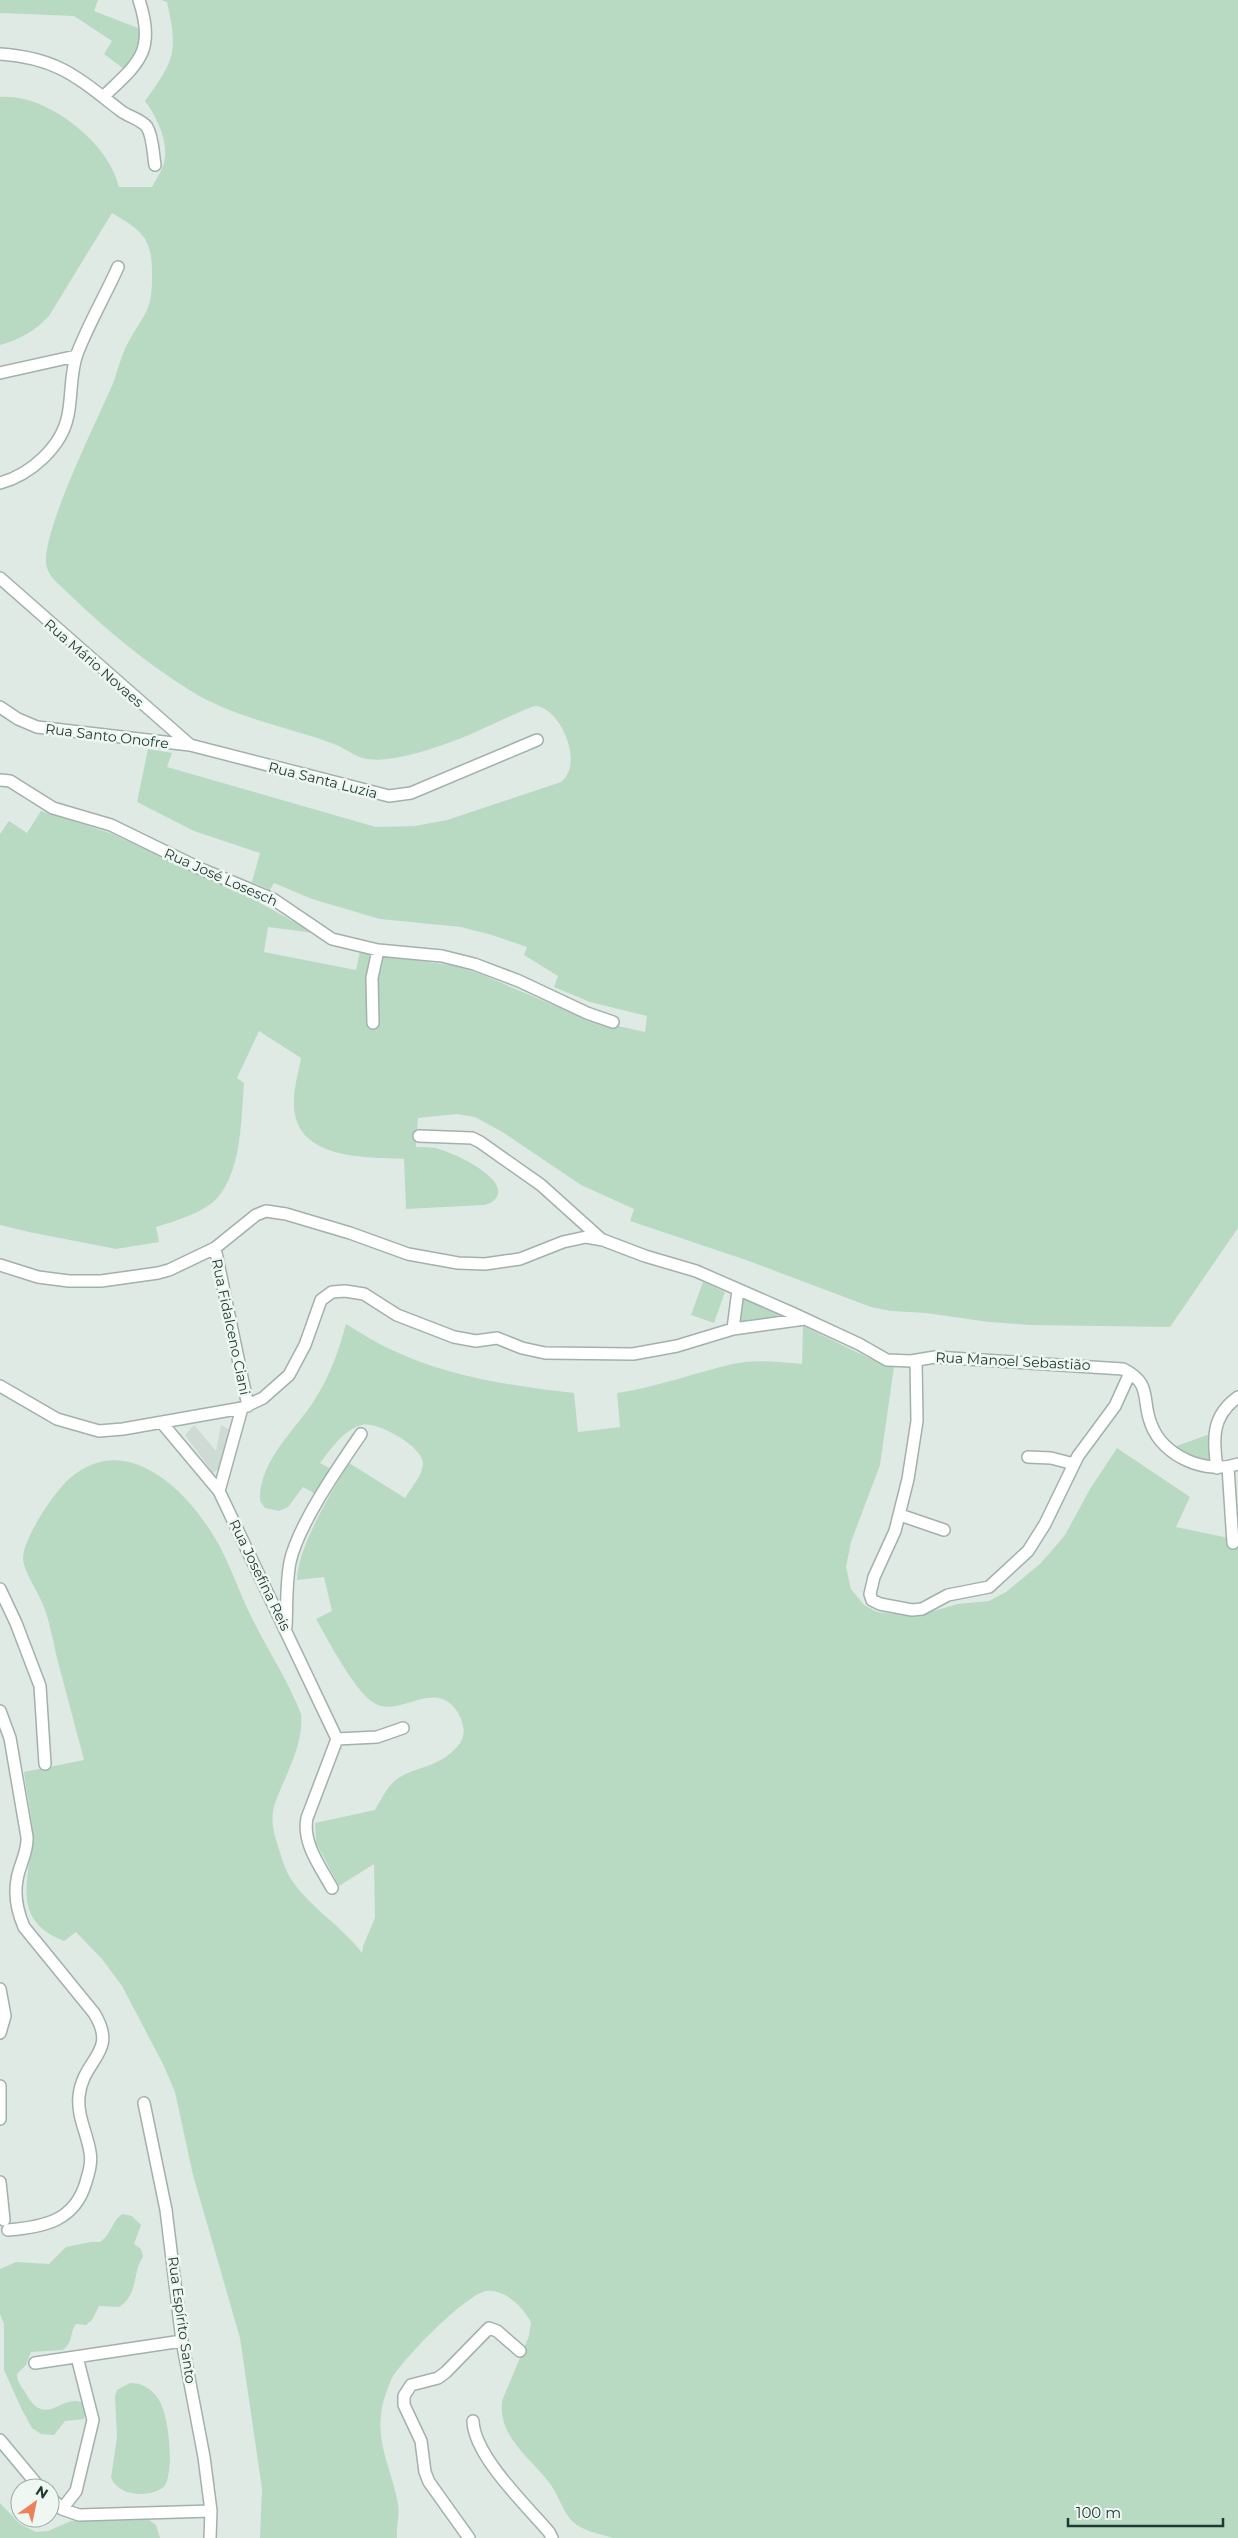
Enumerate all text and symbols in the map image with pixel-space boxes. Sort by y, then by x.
street label: Rua Mário Novaes [41,615,147,711]
street label: Rua Santo Onofre [44,719,170,753]
street label: Rua Santa Luzia [267,758,379,802]
street label: Rua José Losesch [161,844,281,910]
street label: Rua Fidalceno Ciani [208,1257,254,1397]
street label: Rua Manoel Sebastião [935,1348,1091,1374]
street label: Rua Josefina Reis [225,1516,295,1634]
street label: Rua Espírito Santo [164,2255,200,2385]
north arrow [10,2478,60,2528]
text: N [32,2481,52,2503]
scale bar [1068,2496,1223,2528]
text: 100 m [1076,2503,1121,2522]

